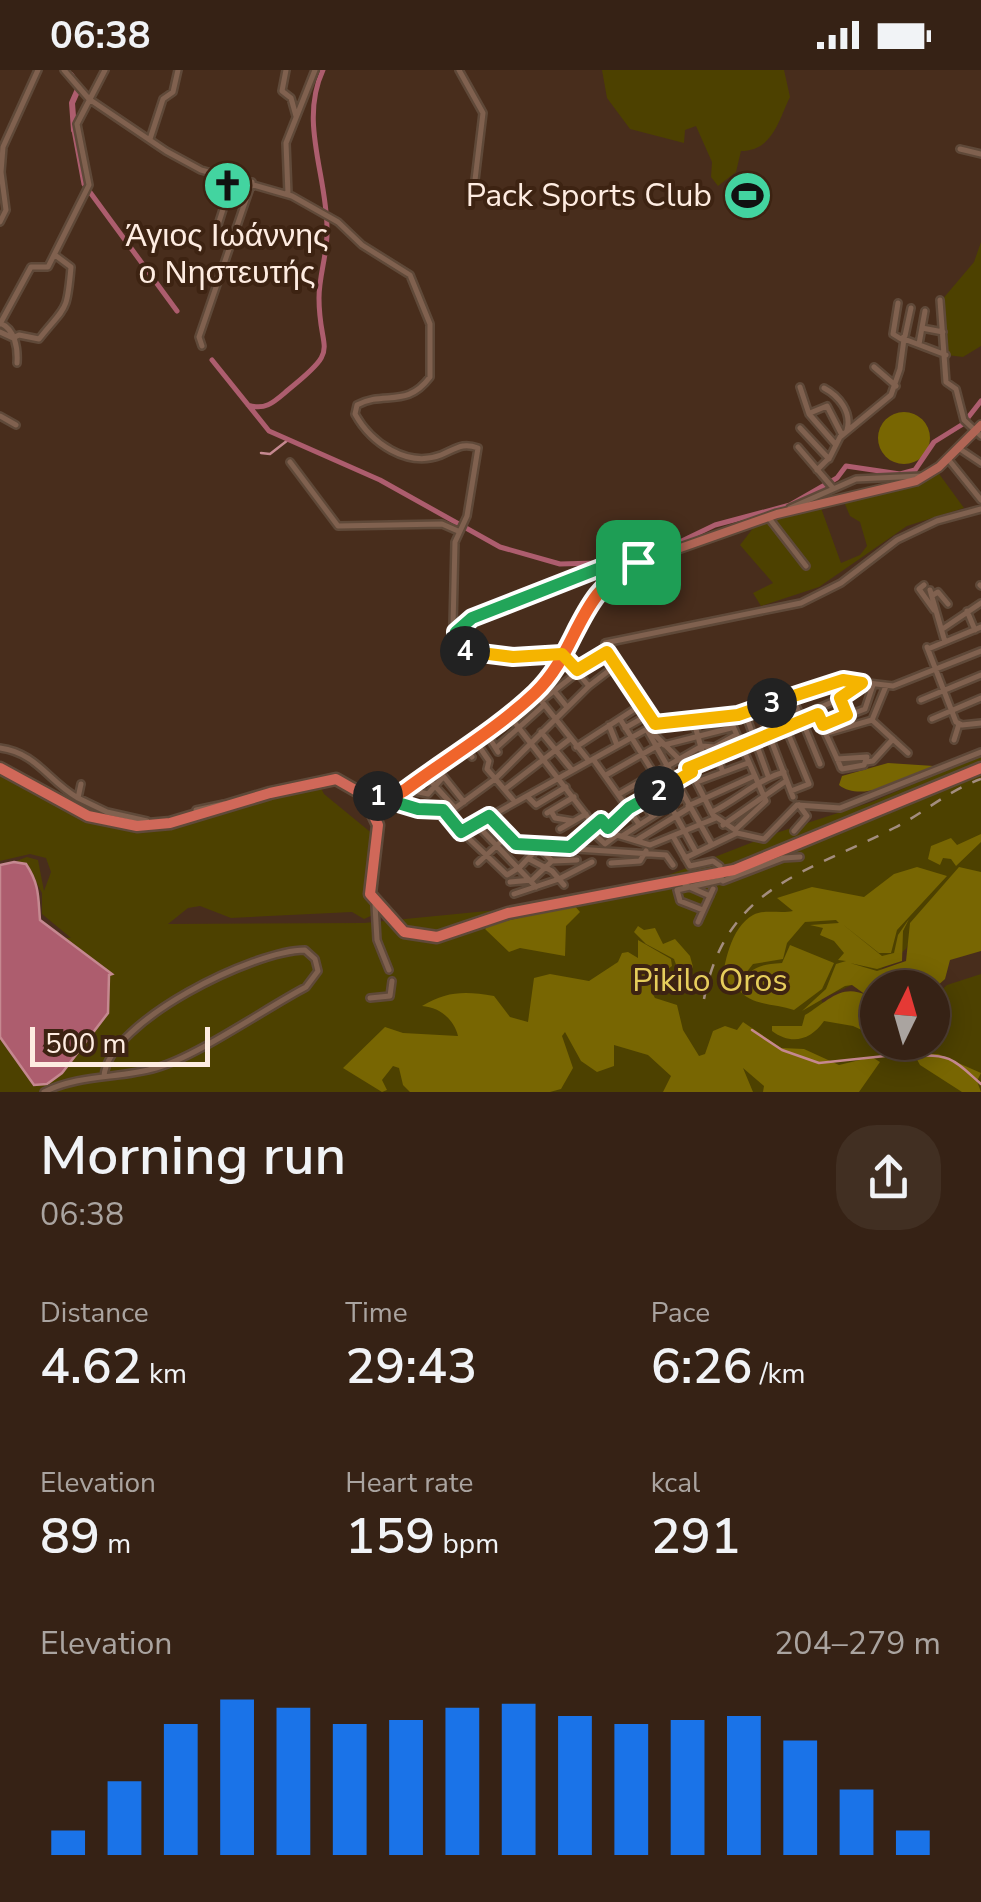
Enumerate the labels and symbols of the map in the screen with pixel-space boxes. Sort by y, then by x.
church icon: Άγιος Ιωάννης ο Νηστευτής [201,159,253,211]
sports icon: Pack Sports Club [721,169,773,221]
place label: Pack Sports Club [466,174,712,217]
place label: Άγιος Ιωάννης ο Νηστευτής [126,214,328,294]
pin [596,520,681,605]
pin: 4 [440,626,490,676]
pin: 3 [747,678,797,728]
pin: 2 [634,766,684,816]
pin: 1 [353,771,403,821]
park label: Pikilo Oros [632,959,788,1002]
north arrow [860,970,950,1060]
scale bar [30,1022,210,1066]

